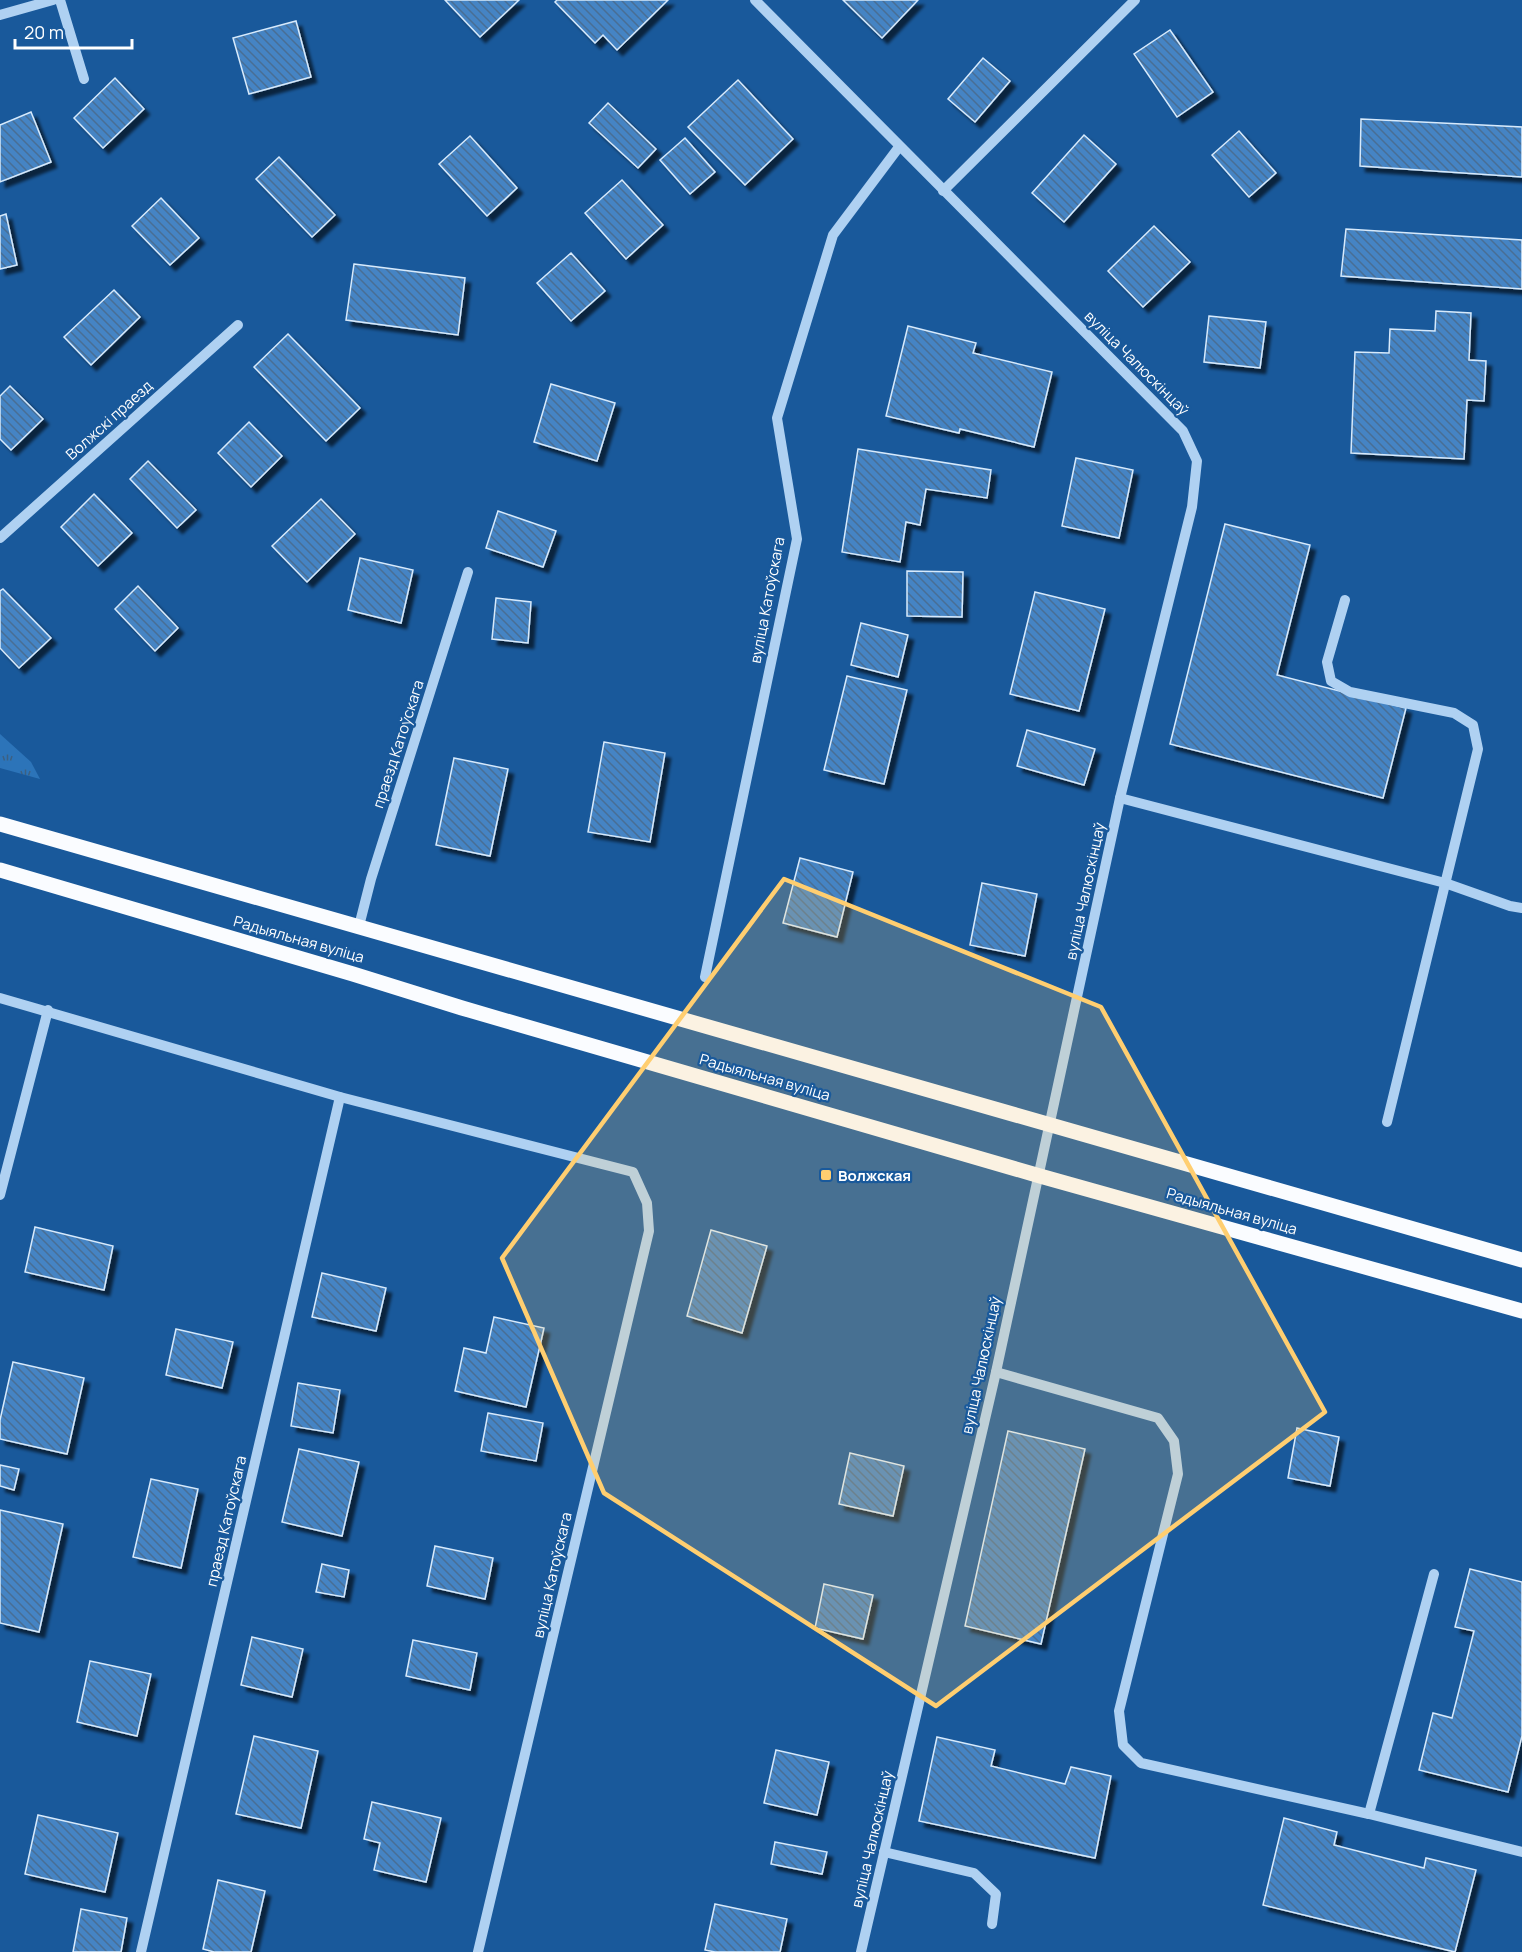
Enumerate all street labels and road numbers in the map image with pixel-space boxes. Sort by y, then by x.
street label: вуліца Чалюскінцаў [1080,306,1194,420]
street label: Волжскі праезд [61,375,157,465]
street label: вуліца Катоўскага [744,535,790,665]
street label: праезд Катоўскага [367,677,429,811]
street label: вуліца Чалюскінцаў [1060,820,1110,962]
street label: Радыяльная вуліца [231,910,367,968]
street label: Радыяльная вуліца [697,1048,833,1106]
street label: Радыяльная вуліца [1164,1182,1300,1240]
street label: вуліца Чалюскінцаў [956,1294,1006,1436]
street label: праезд Катоўскага [201,1453,251,1589]
street label: вуліца Катоўскага [527,1510,577,1640]
street label: вуліца Чалюскінцаў [846,1768,898,1910]

